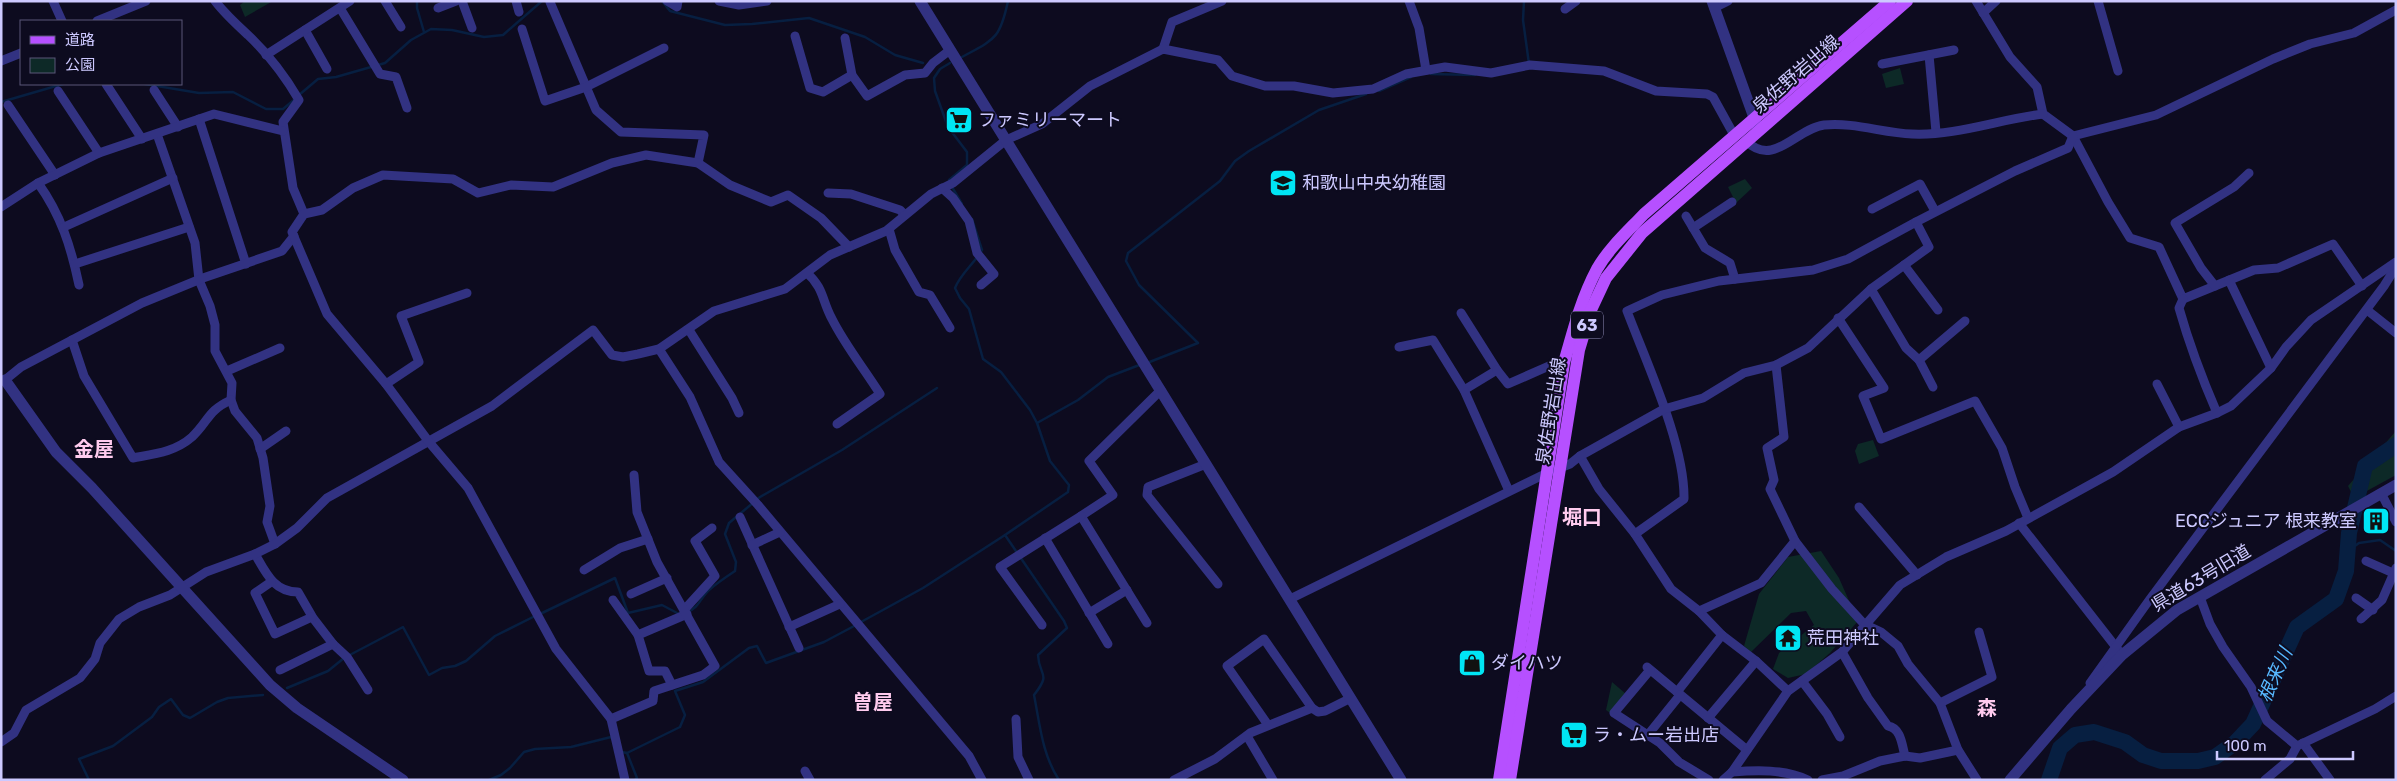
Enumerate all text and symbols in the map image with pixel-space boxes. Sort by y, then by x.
legend [20,20,182,85]
street label: 泉佐野岩出線 [1748,30,1844,118]
text: 道路 [65,31,95,49]
text: 公園 [65,56,95,74]
supermarket icon: ファミリーマート [944,105,974,135]
place label: ファミリーマート [978,109,1122,131]
school or university icon: 和歌山中央幼稚園 [1268,168,1298,198]
place label: 和歌山中央幼稚園 [1302,172,1446,194]
road number: 63 [1571,312,1603,338]
street label: 泉佐野岩出線 [1532,356,1570,466]
district label: 金屋 [74,437,114,461]
district label: 堀口 [1562,505,1602,529]
building icon: ECCジュニア 根来教室 [2361,506,2391,536]
place label: ECCジュニア 根来教室 [2175,510,2357,532]
street label: 県道63号旧道 [2147,540,2255,616]
temple icon: 荒田神社 [1773,623,1803,653]
place label: 荒田神社 [1807,627,1879,649]
water label: 根来川 [2253,642,2298,706]
shop icon: ダイハツ [1457,648,1487,678]
place label: ダイハツ [1491,652,1563,674]
district label: 曽屋 [853,690,893,714]
district label: 森 [1977,696,1997,720]
supermarket icon: ラ・ムー岩出店 [1559,720,1589,750]
place label: ラ・ムー岩出店 [1593,724,1719,746]
scale bar [2217,728,2353,760]
text: 100 m [2224,737,2266,755]

